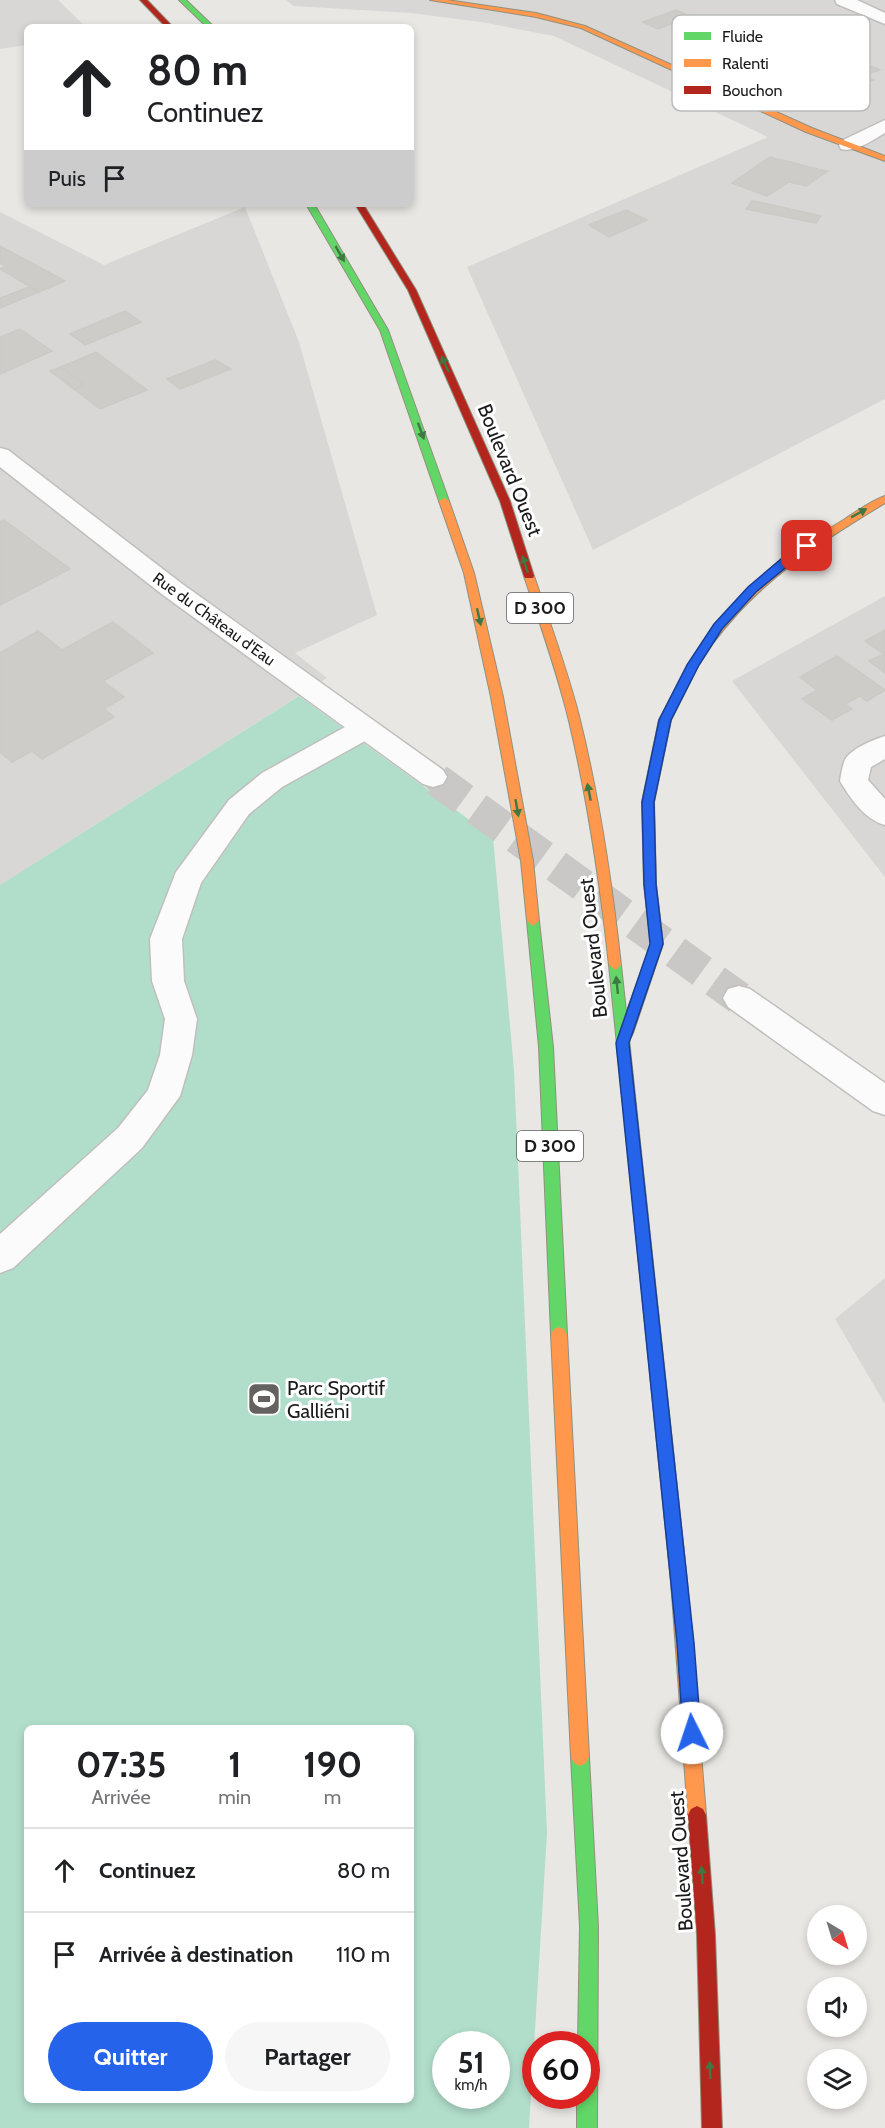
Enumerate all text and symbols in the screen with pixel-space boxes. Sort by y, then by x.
legend [672,15,870,111]
text: Fluide [722,27,763,46]
text: 80 m [147,44,248,96]
icon: ahead [48,48,126,126]
text: Ralenti [722,54,769,73]
text: Bouchon [722,81,782,100]
text: Continuez [147,96,264,129]
icon: arrive [98,162,131,195]
text: Puis [48,165,86,192]
one-way arrow [335,246,345,263]
one-way arrow [440,355,449,372]
street label: Boulevard Ouest [473,400,547,540]
one-way arrow [416,422,426,440]
one-way arrow [851,508,868,518]
pin [781,520,832,571]
icon: arrive [790,529,823,562]
one-way arrow [520,555,530,573]
street label: Rue du Château d'Eau [149,568,279,670]
road number: D 300 [507,593,573,623]
one-way arrow [475,608,484,627]
one-way arrow [584,782,593,801]
one-way arrow [513,799,522,818]
street label: Boulevard Ouest [574,877,612,1019]
one-way arrow [612,975,622,994]
road number: D 300 [517,1131,583,1161]
place label: Parc Sportif Galliéni [287,1376,385,1423]
sports icon: Parc Sportif Galliéni [246,1381,282,1417]
position arrow [660,1701,724,1765]
text: 07:35 [76,1742,166,1786]
text: 1 [228,1742,241,1786]
text: 190 [303,1742,362,1786]
text: Arrivée [91,1785,151,1809]
text: min [218,1785,251,1809]
text: m [324,1785,341,1809]
street label: Boulevard Ouest [664,1790,698,1932]
icon: ahead [48,1854,81,1887]
text: Continuez [99,1857,196,1884]
text: 80 m [337,1857,390,1884]
one-way arrow [697,1865,707,1884]
north arrow [807,1905,867,1965]
map controls [807,1905,867,2109]
icon: arrive [48,1938,81,1971]
text: Arrivée à destination [99,1941,293,1968]
text: 110 m [336,1941,390,1968]
button: sound [807,1977,867,2037]
button: Quitter [48,2022,213,2091]
button: Partager [225,2022,390,2091]
speed limit sign: 60 [522,2031,600,2109]
text: 51 [457,2044,485,2081]
button: layers [807,2049,867,2109]
one-way arrow [705,2060,715,2079]
text: km/h [455,2076,487,2094]

